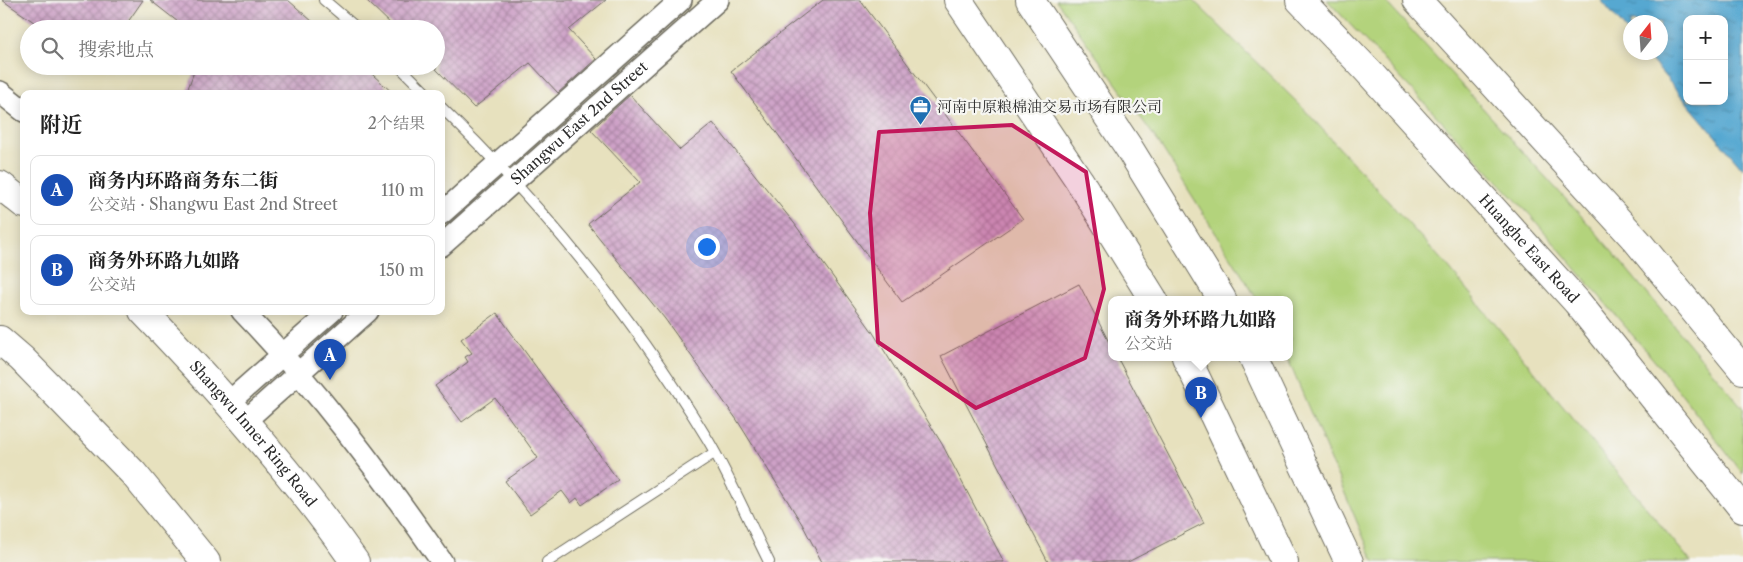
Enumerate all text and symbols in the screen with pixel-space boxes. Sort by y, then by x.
north arrow [1623,15,1668,60]
map controls [1683,15,1728,105]
button: + [1683,15,1728,60]
search box [20,20,445,75]
icon: search [38,34,66,62]
text: 搜索地点 [78,38,154,61]
street label: Shangwu East 2nd Street [506,56,652,189]
button: − [1683,60,1728,105]
office icon: 河南中原粮棉油交易市场有限公司 [909,95,933,126]
place label: 河南中原粮棉油交易市场有限公司 [937,97,1162,116]
text: 附近 [40,112,82,137]
text: 2个结果 [368,113,425,133]
text: 商务内环路商务东二街 [88,169,278,192]
text: A [51,180,63,200]
text: 110 m [381,180,424,200]
street label: Huanghe East Road [1475,190,1583,307]
text: 公交站 · Shangwu East 2nd Street [88,194,338,214]
your location [694,234,720,260]
text: 商务外环路九如路 [88,249,240,272]
text: B [51,260,63,280]
text: 150 m [379,260,424,280]
text: 公交站 [88,274,136,294]
popup [1108,296,1293,361]
text: 商务外环路九如路 [1124,308,1277,331]
text: 公交站 [1124,333,1173,353]
pin: A [314,339,346,380]
street label: Shangwu Inner Ring Road [186,357,321,511]
pin: B [1185,377,1217,418]

